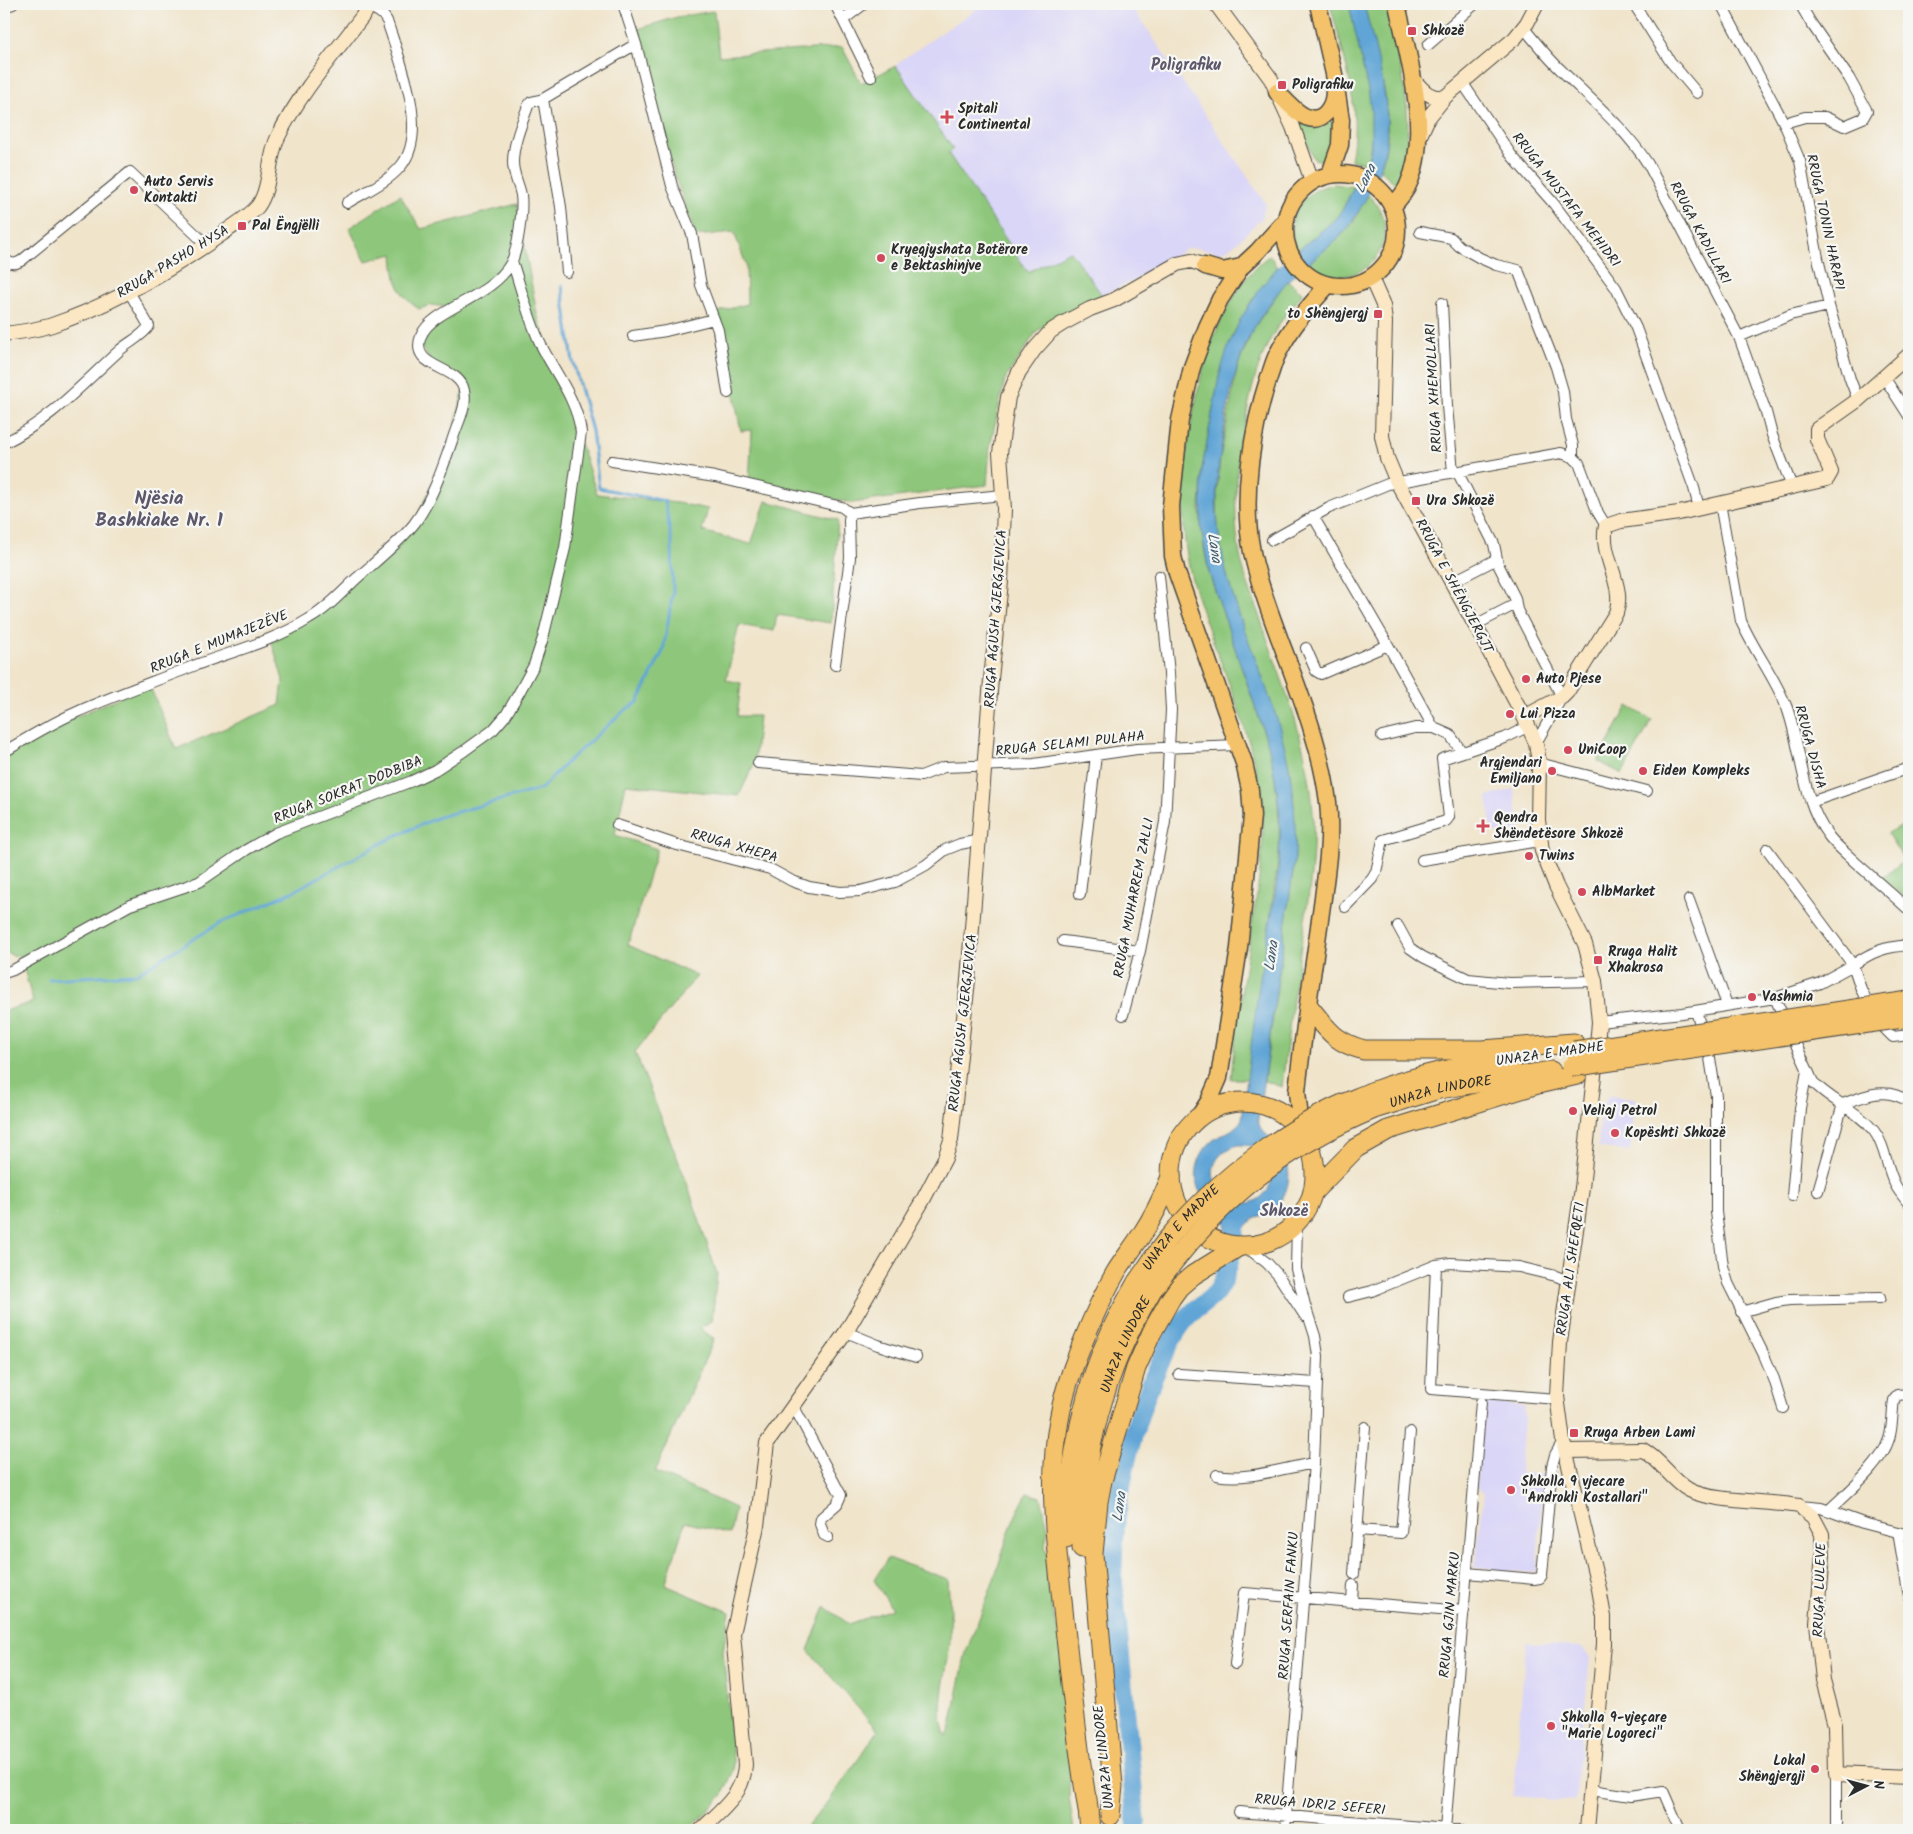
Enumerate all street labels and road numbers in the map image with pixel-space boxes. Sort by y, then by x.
street label: RRUGA MUSTAFA MEHIDRI [1506,128,1626,272]
street label: RRUGA TONIN HARAPI [1800,152,1850,292]
street label: RRUGA KADILLARI [1664,178,1736,288]
street label: RRUGA PASHO HYSA [113,220,233,304]
street label: RRUGA XHEMOLLARI [1420,323,1448,453]
street label: RRUGA E SHËNGJERGJT [1409,515,1500,659]
street label: RRUGA AGUSH GJERGJEVICA [979,529,1013,709]
street label: RRUGA E MUMAJEZËVE [147,604,292,680]
street label: RRUGA DISHA [1788,703,1832,791]
street label: RRUGA SELAMI PULAHA [994,725,1146,763]
street label: RRUGA SOKRAT DODBIBA [270,750,426,830]
street label: RRUGA MUHARREM ZALLI [1108,816,1160,980]
street label: RRUGA XHEPA [688,823,780,869]
street label: RRUGA AGUSH GJERGJEVICA [943,933,983,1113]
street label: UNAZA E MADHE [1494,1035,1606,1072]
street label: UNAZA LINDORE [1387,1070,1494,1115]
street label: UNAZA E MADHE [1137,1179,1226,1276]
street label: RRUGA ALI SHEFQETI [1551,1201,1591,1337]
street label: UNAZA LINDORE [1095,1291,1158,1396]
street label: RRUGA SERFAIN FANKU [1273,1531,1305,1681]
street label: RRUGA LULEVE [1807,1541,1833,1638]
street label: RRUGA GJIN MARKU [1434,1551,1466,1679]
street label: UNAZA LINDORE [1088,1703,1120,1810]
street label: RRUGA IDRIZ SEFERI [1254,1788,1386,1822]

